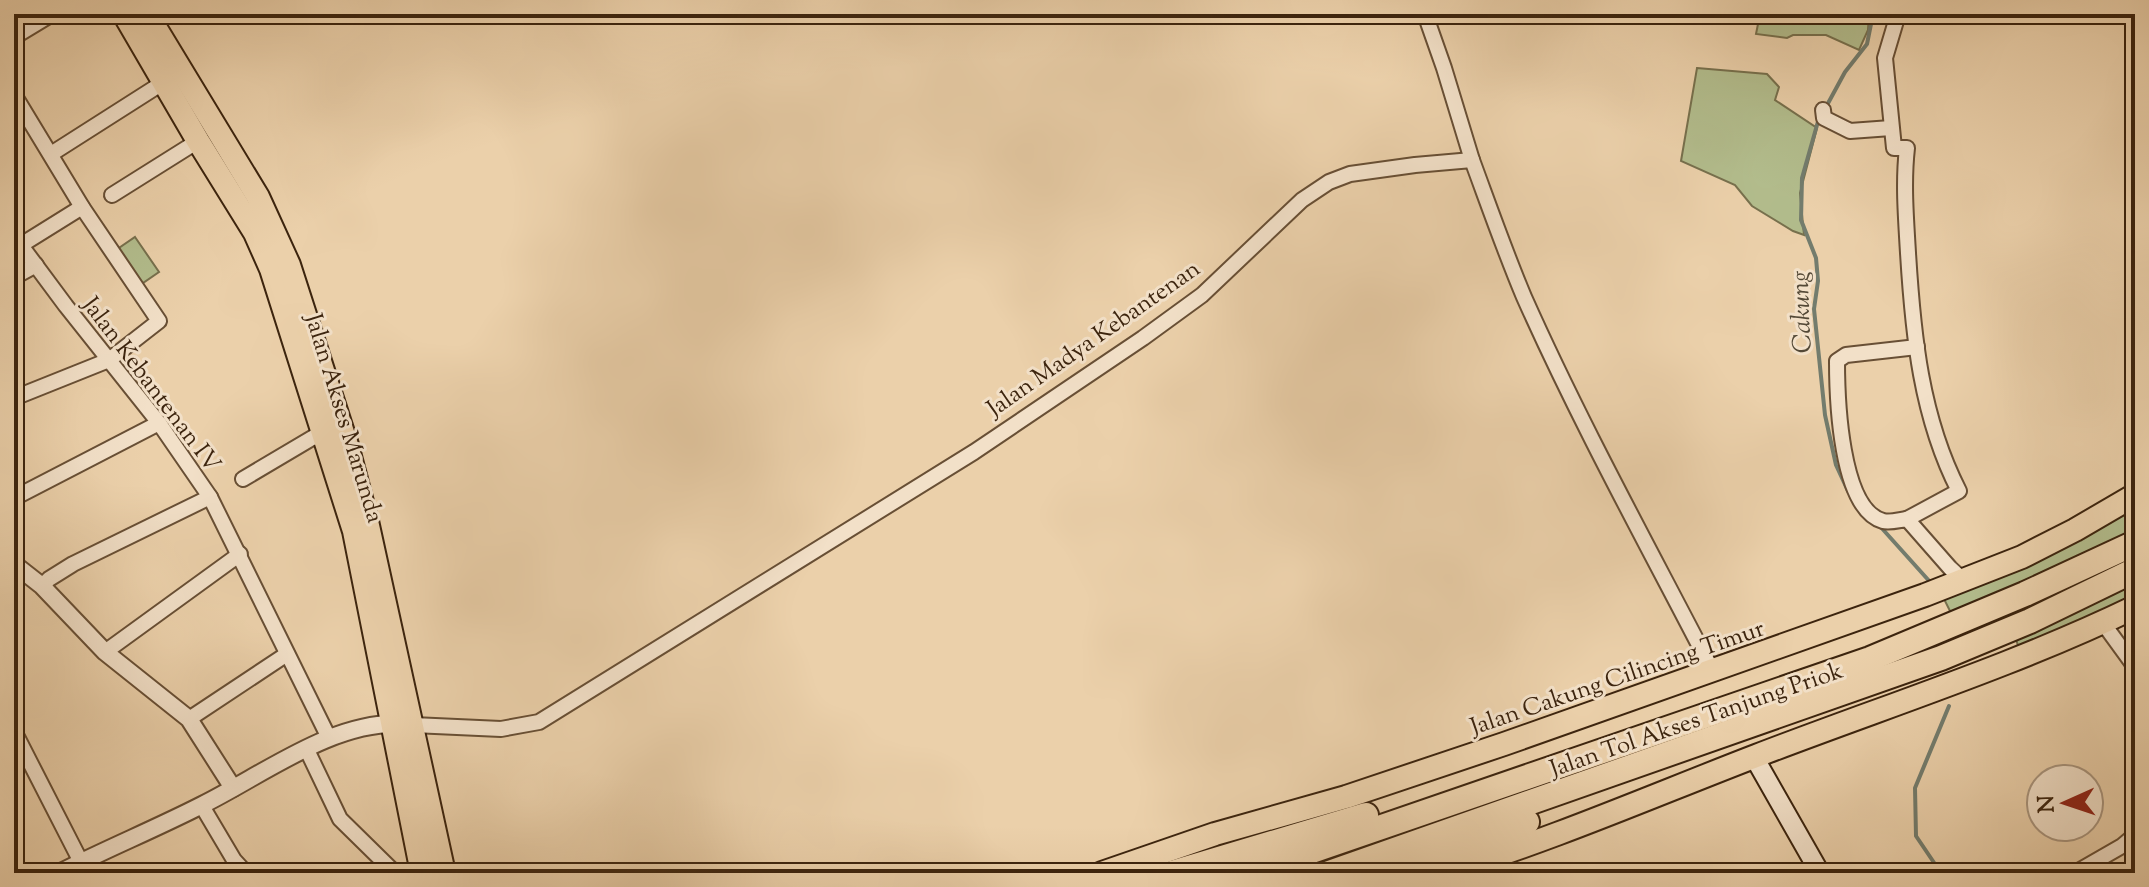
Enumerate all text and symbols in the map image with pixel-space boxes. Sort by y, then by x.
street label: Jalan Madya Kebantenan [979,253,1208,427]
water label: Cakung [1783,270,1822,354]
street label: Jalan Kebantenan IV [72,289,228,480]
street label: Jalan Akses Marunda [295,308,391,527]
street label: Jalan Cakung Cilincing Timur [1464,613,1769,746]
street label: Jalan Tol Akses Tanjung Priok [1544,655,1848,788]
north arrow [2025,763,2105,843]
text: N [2032,794,2064,813]

